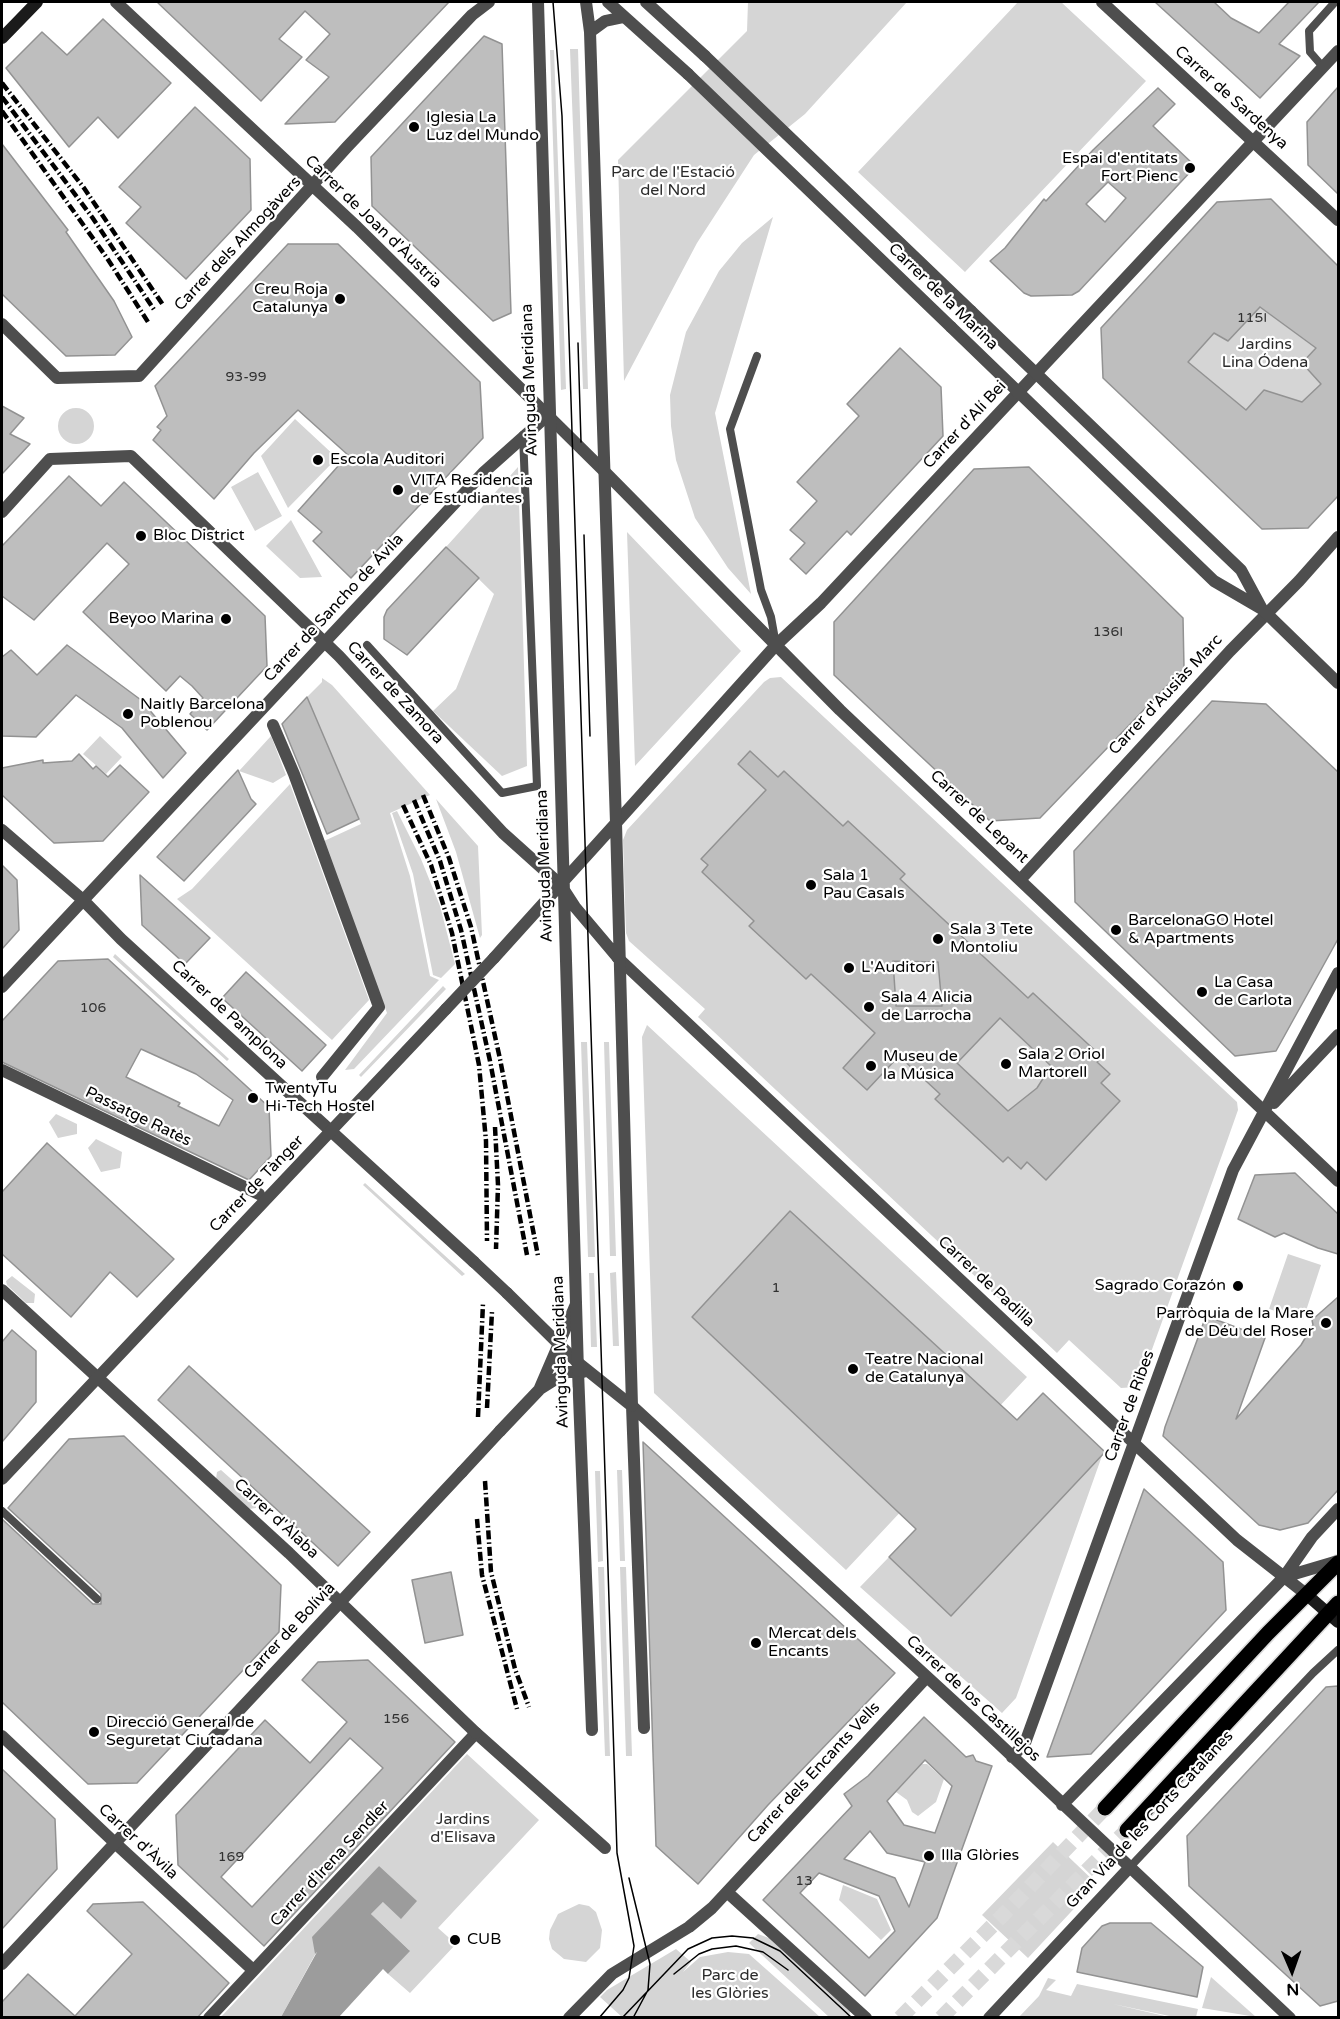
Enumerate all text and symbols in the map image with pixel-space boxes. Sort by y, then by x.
street label: Carrer de Sardenya [1170,42,1292,154]
place label: Iglesia La Luz del Mundo [426,108,539,146]
marker: Iglesia La Luz del Mundo [407,120,421,134]
place label: Espai d'entitats Fort Pienc [1062,149,1178,187]
street label: Carrer de Joan d'Àustria [301,152,445,292]
marker: Espai d'entitats Fort Pienc [1183,161,1197,175]
park label: Parc de l'Estació del Nord [611,163,735,201]
street label: Carrer dels Almogàvers [171,173,305,315]
street label: Carrer de la Marina [884,240,1002,354]
place label: Creu Roja Catalunya [252,280,328,318]
marker: Creu Roja Catalunya [333,292,347,306]
street label: Avinguda Meridiana [518,303,542,457]
house number: 115I [1237,310,1267,326]
park label: Jardins Lina Ódena [1222,335,1308,373]
house number: 93-99 [226,369,266,385]
street label: Carrer d'Alí Bei [919,377,1011,473]
place label: Escola Auditori [330,450,444,470]
marker: Escola Auditori [311,453,325,467]
place label: VITA Residencia de Estudiantes [410,471,533,509]
marker: VITA Residencia de Estudiantes [391,483,405,497]
place label: Bloc District [153,526,245,546]
marker: Bloc District [134,529,148,543]
street label: Carrer de Sancho de Ávila [260,530,408,686]
place label: Beyoo Marina [109,609,214,629]
marker: Beyoo Marina [219,612,233,626]
house number: 136I [1093,624,1123,640]
street label: Carrer d'Ausiàs Marc [1105,631,1227,759]
street label: Carrer de Zamora [342,638,448,748]
place label: Naitly Barcelona Poblenou [140,695,265,733]
marker: Naitly Barcelona Poblenou [121,707,135,721]
street label: Carrer de Lepant [926,766,1032,868]
street label: Avinguda Meridiana [533,789,557,943]
place label: Sala 1 Pau Casals [823,866,905,904]
marker: Sala 1 Pau Casals [804,878,818,892]
place label: BarcelonaGO Hotel & Apartments [1128,911,1274,949]
place label: Sala 3 Tete Montoliu [950,920,1033,958]
marker: BarcelonaGO Hotel & Apartments [1109,923,1123,937]
marker: Sala 3 Tete Montoliu [931,932,945,946]
street label: Carrer de Pamplona [167,956,291,1074]
place label: L'Auditori [861,958,935,978]
marker: L'Auditori [842,961,856,975]
place label: La Casa de Carlota [1214,973,1292,1011]
marker: La Casa de Carlota [1195,985,1209,999]
place label: Sala 4 Alicia de Larrocha [881,988,973,1026]
house number: 106 [80,1000,106,1016]
marker: Sala 4 Alicia de Larrocha [862,1000,876,1014]
place label: Sala 2 Oriol Martorell [1018,1045,1105,1083]
place label: Museu de la Música [883,1047,958,1085]
marker: Sala 2 Oriol Martorell [999,1057,1013,1071]
marker: Museu de la Música [864,1059,878,1073]
place label: TwentyTu Hi-Tech Hostel [265,1079,375,1117]
street label: Passatge Ratès [82,1083,194,1151]
marker: TwentyTu Hi-Tech Hostel [246,1091,260,1105]
street label: Carrer de Tànger [206,1132,308,1236]
street label: Carrer de Padilla [934,1232,1038,1332]
street label: Avinguda Meridiana [549,1275,573,1429]
place label: Sagrado Corazón [1095,1276,1226,1296]
marker: Sagrado Corazón [1231,1279,1245,1293]
house number: 1 [772,1280,780,1296]
place label: Parròquia de la Mare de Déu del Roser [1156,1304,1314,1342]
marker: Parròquia de la Mare de Déu del Roser [1319,1316,1333,1330]
street label: Carrer de Ribes [1101,1348,1159,1464]
place label: Teatre Nacional de Catalunya [865,1350,984,1388]
marker: Teatre Nacional de Catalunya [846,1362,860,1376]
street label: Carrer d'Àlaba [230,1475,322,1563]
street label: Carrer de Bolívia [240,1579,340,1683]
place label: Mercat dels Encants [768,1624,857,1662]
street label: Carrer de los Castillejos [902,1632,1044,1766]
marker: Mercat dels Encants [749,1636,763,1650]
street label: Carrer dels Encants Vells [743,1698,885,1848]
house number: 156 [383,1711,409,1727]
place label: Direcció General de Seguretat Ciutadana [106,1713,263,1751]
marker: Direcció General de Seguretat Ciutadana [87,1725,101,1739]
street label: Gran Via de les Corts Catalanes [1062,1727,1238,1913]
street label: Carrer d'Irena Sendler [267,1797,393,1931]
street label: Carrer d'Àvila [94,1800,182,1884]
park label: Jardins d'Elisava [430,1810,496,1848]
place label: Illa Glòries [941,1846,1019,1866]
house number: 169 [218,1849,244,1865]
marker: Illa Glòries [922,1849,936,1863]
house number: 13 [795,1873,813,1889]
place label: CUB [467,1930,501,1950]
marker: CUB [448,1933,462,1947]
north arrow [1262,1941,1322,2001]
park label: Parc de les Glòries [691,1966,769,2004]
text: N [1286,1979,1299,1999]

